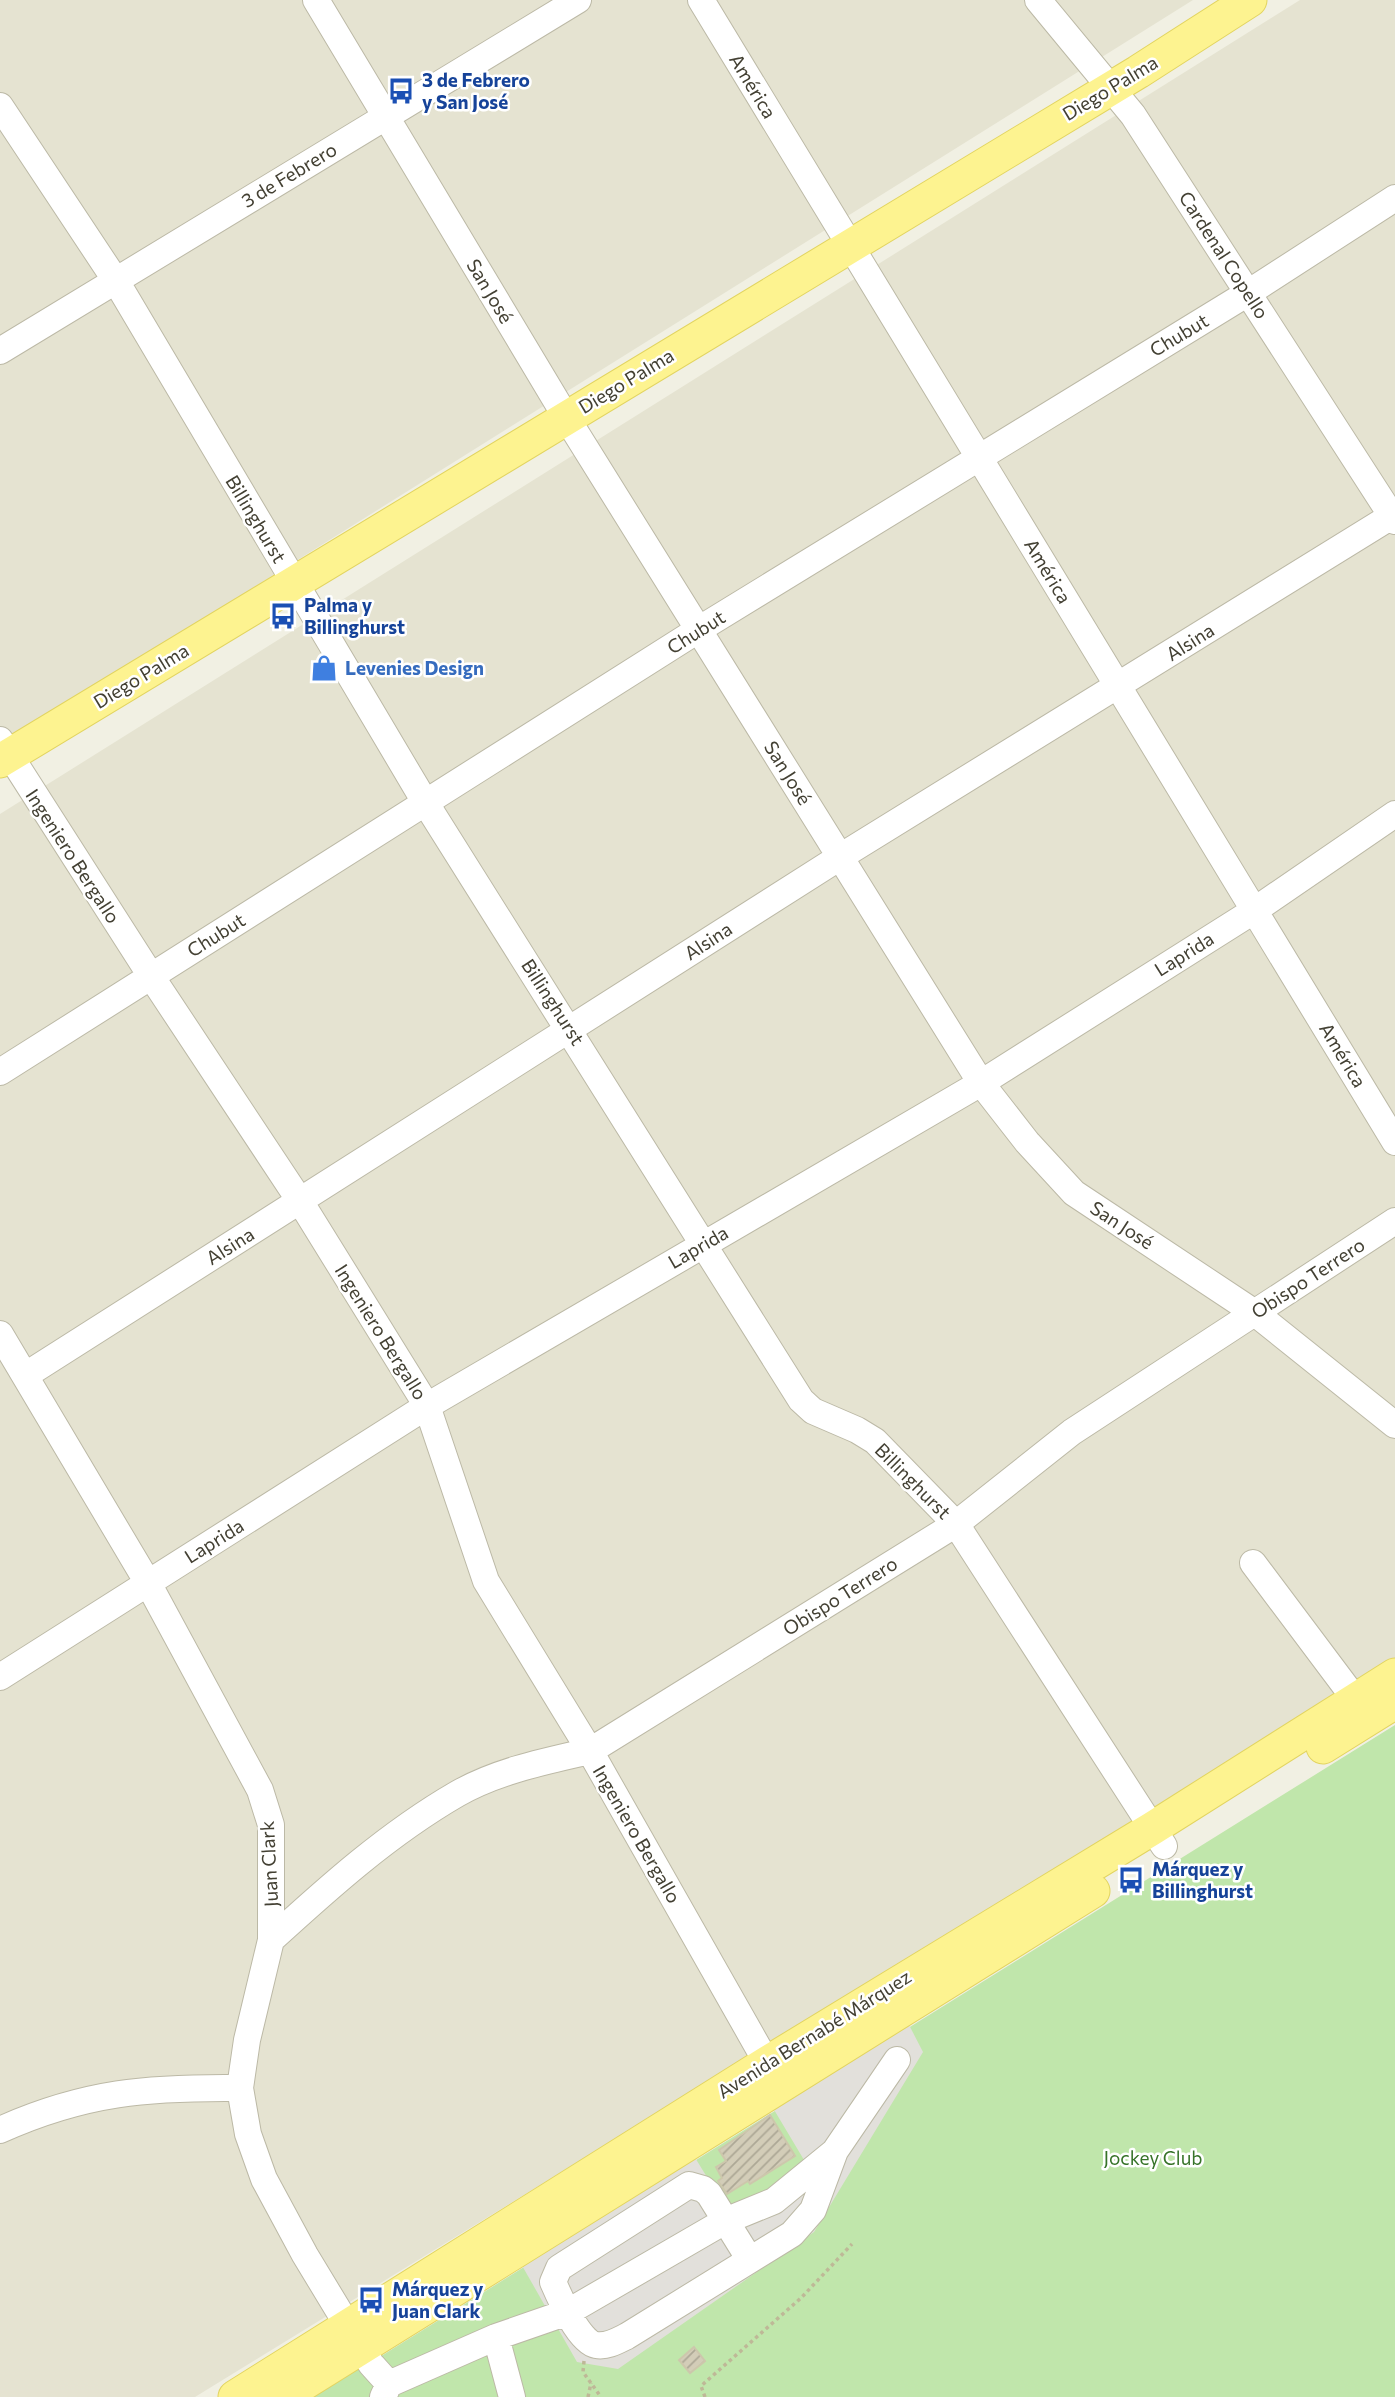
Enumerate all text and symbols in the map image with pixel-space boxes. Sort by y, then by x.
street label: América [725,49,782,122]
street label: Diego Palma [1058,50,1162,125]
place label: 3 de Febrero y San José [422,68,530,113]
bus stop icon: 3 de Febrero y San José [386,76,416,106]
street label: 3 de Febrero [237,137,340,212]
street label: Cardenal Copello [1175,187,1274,323]
street label: San José [462,254,519,327]
street label: Chubut [1145,308,1212,361]
street label: Diego Palma [574,343,678,418]
street label: Billinghurst [221,471,292,567]
street label: América [1020,534,1077,607]
place label: Palma y Billinghurst [304,593,405,638]
bus stop icon: Palma y Billinghurst [268,601,298,631]
street label: Chubut [662,605,729,658]
street label: Alsina [1161,618,1218,665]
street label: Diego Palma [89,638,193,713]
shop icon: Levenies Design [309,653,339,683]
place label: Levenies Design [345,656,484,679]
street label: San José [760,737,817,809]
street label: Ingeniero Bergallo [21,784,125,927]
street label: Chubut [182,908,249,961]
street label: Alsina [680,917,736,964]
street label: Laprida [1150,926,1218,981]
street label: Billinghurst [517,954,590,1049]
street label: América [1315,1018,1372,1091]
street label: San José [1086,1196,1158,1254]
street label: Laprida [664,1220,732,1273]
street label: Alsina [201,1222,258,1269]
street label: Obispo Terrero [1247,1232,1369,1323]
street label: Ingeniero Bergallo [331,1260,432,1404]
street label: Billinghurst [871,1438,956,1524]
street label: Laprida [180,1513,248,1568]
street label: Obispo Terrero [778,1551,901,1640]
street label: Ingeniero Bergallo [589,1761,686,1907]
street label: Juan Clark [255,1820,282,1908]
place label: Márquez y Billinghurst [1152,1857,1253,1902]
bus stop icon: Márquez y Billinghurst [1116,1865,1146,1895]
street label: Avenida Bernabé Márquez [713,1964,915,2103]
park label: Jockey Club [1103,2146,1203,2169]
place label: Márquez y Juan Clark [392,2277,484,2322]
bus stop icon: Márquez y Juan Clark [356,2285,386,2315]

